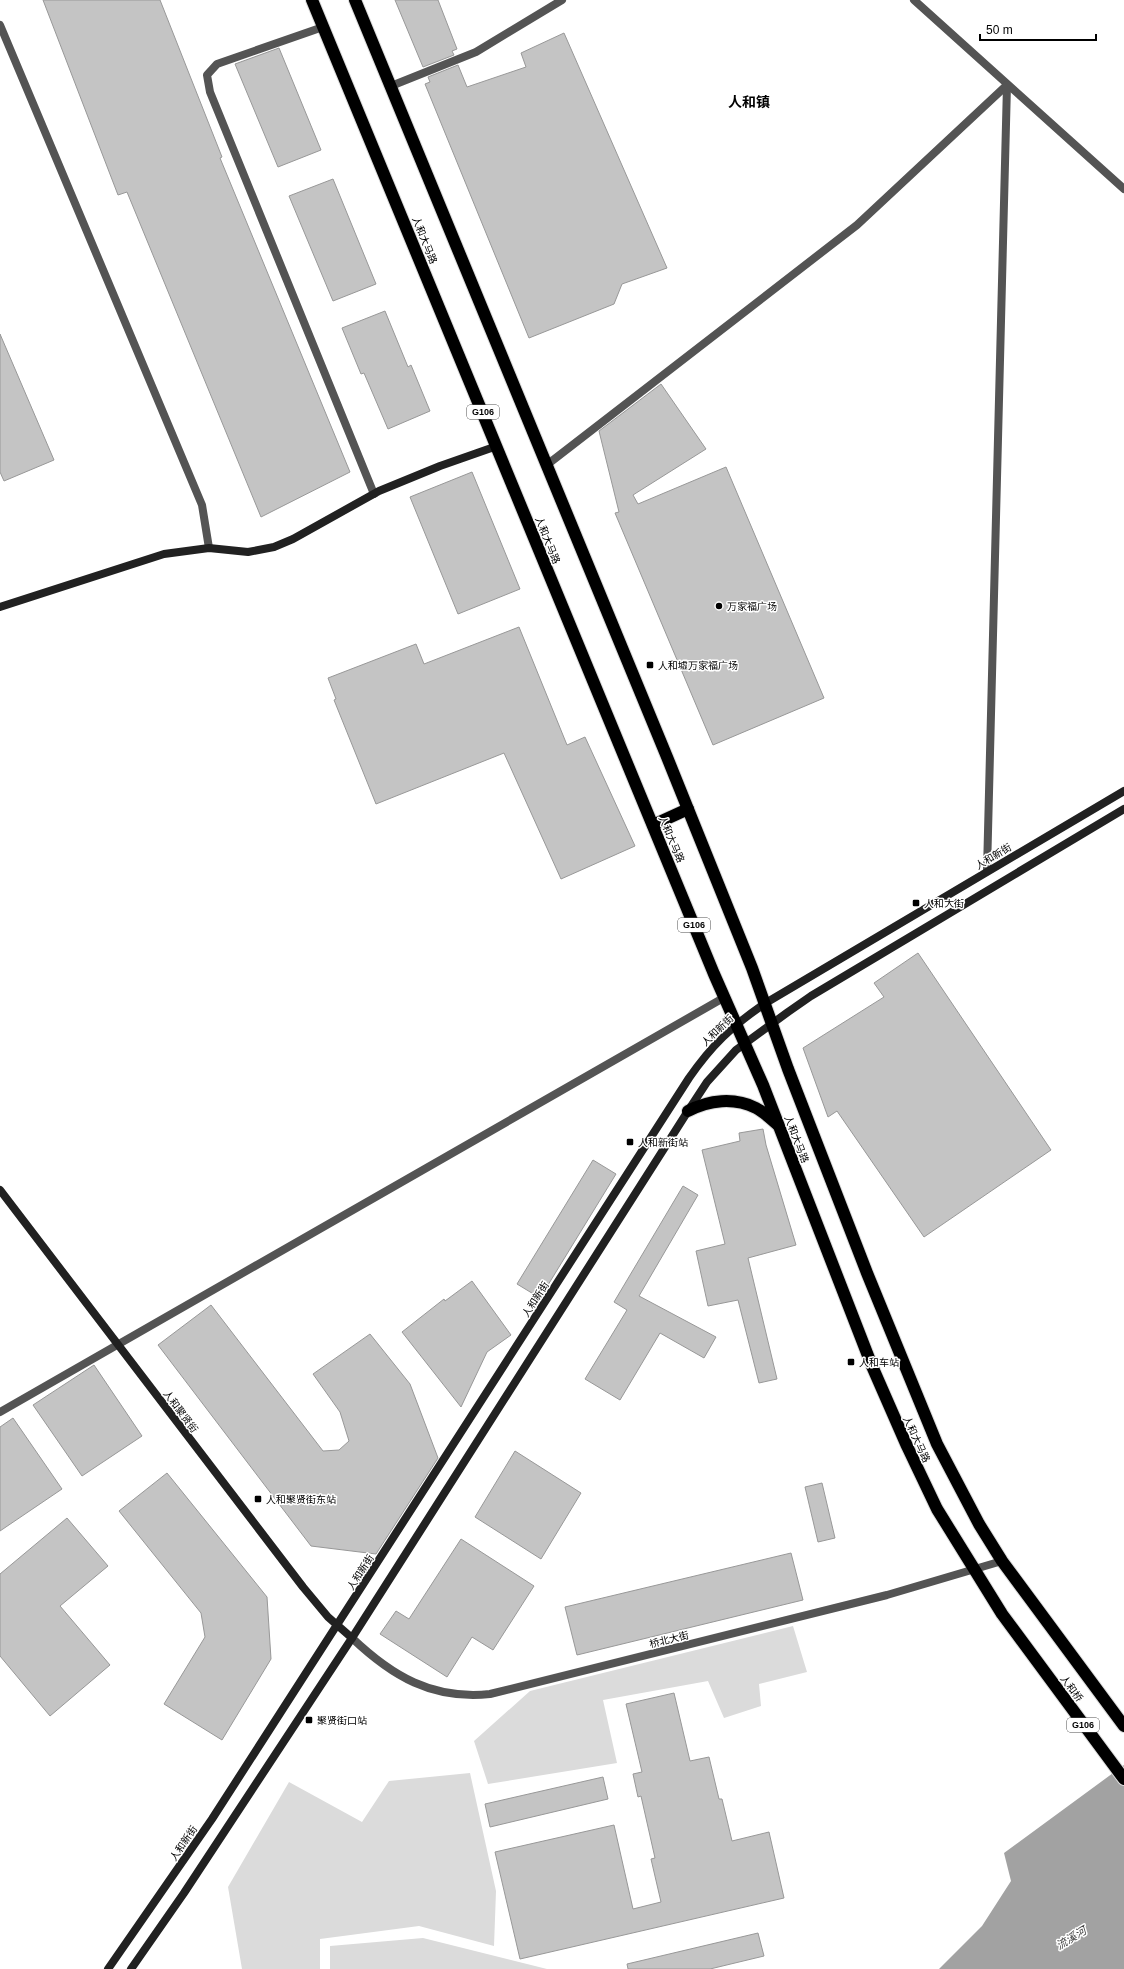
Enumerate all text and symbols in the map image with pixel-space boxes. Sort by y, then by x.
scale bar [980,16,1096,42]
text: 50 m [986,23,1013,37]
district label: 人和镇 [728,94,770,110]
street label: 人和大马路 [410,215,439,265]
road number: G106 [467,405,499,419]
street label: 人和大马路 [533,515,562,565]
marker: 万家福广场 [714,601,724,611]
place label: 万家福广场 [727,601,777,612]
marker: 人和墟万家福广场 [645,660,655,670]
place label: 人和墟万家福广场 [658,660,738,671]
street label: 人和大马路 [657,814,686,864]
street label: 人和新街 [973,841,1013,871]
marker: 人和大街 [911,898,921,908]
place label: 人和大街 [924,898,964,909]
road number: G106 [678,918,710,932]
street label: 人和新街 [699,1013,736,1048]
street label: 人和大马路 [782,1114,811,1164]
marker: 人和新街站 [625,1137,635,1147]
place label: 人和新街站 [638,1137,688,1148]
street label: 人和新街 [520,1280,551,1319]
marker: 人和车站 [846,1357,856,1367]
place label: 人和车站 [859,1357,899,1368]
street label: 人和聚贤街 [161,1388,200,1435]
street label: 人和大马路 [901,1414,932,1464]
marker: 人和聚贤街东站 [253,1494,263,1504]
place label: 人和聚贤街东站 [266,1494,336,1505]
street label: 人和新街 [345,1553,376,1592]
street label: 桥北大街 [648,1629,690,1650]
street label: 人和桥 [1058,1673,1085,1704]
marker: 聚贤街口站 [304,1715,314,1725]
place label: 聚贤街口站 [317,1715,367,1726]
road number: G106 [1067,1718,1099,1732]
street label: 人和新街 [168,1824,199,1863]
water label: 流溪河 [1054,1923,1090,1952]

